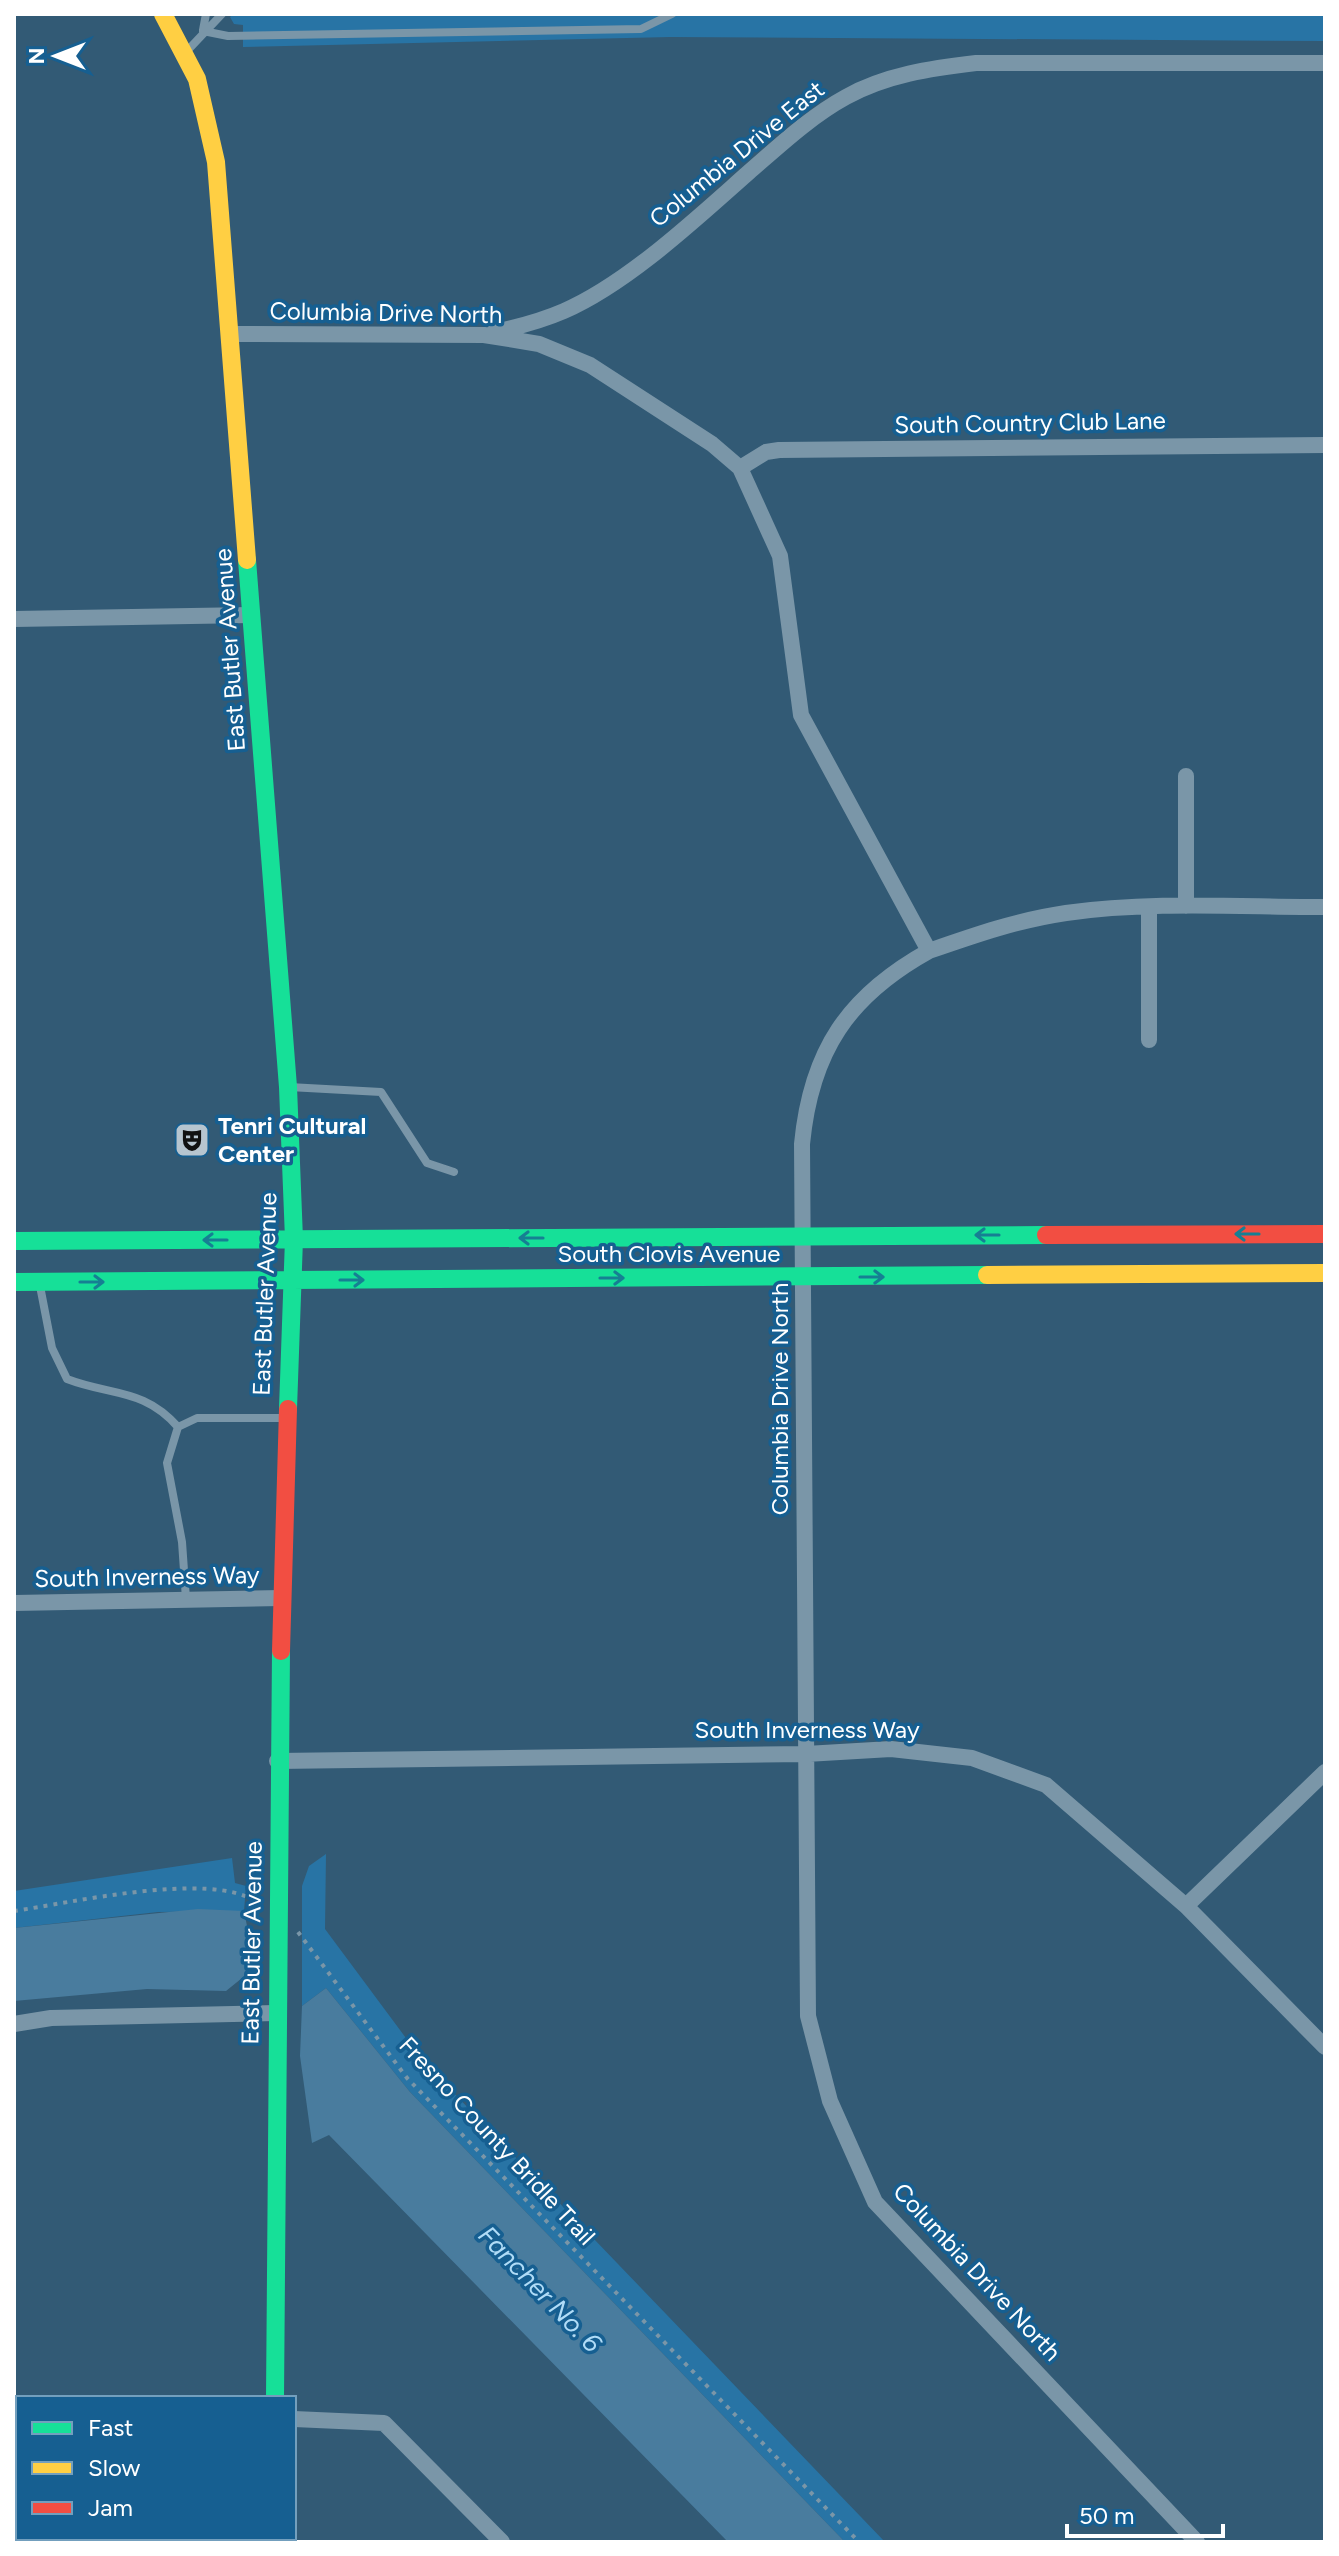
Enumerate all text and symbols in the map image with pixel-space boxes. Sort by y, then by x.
north arrow [16,16,96,96]
text: N [23,47,50,65]
street label: Columbia Drive East [644,74,830,233]
street label: Columbia Drive North [269,296,503,329]
street label: South Country Club Lane [894,406,1166,439]
street label: East Butler Avenue [208,548,251,752]
place label: Tenri Cultural Center [218,1111,366,1168]
theatre icon: Tenri Cultural Center [173,1121,211,1159]
street label: East Butler Avenue [246,1192,283,1396]
one-way arrow [1234,1226,1261,1242]
one-way arrow [974,1227,1001,1243]
one-way arrow [518,1230,545,1246]
one-way arrow [202,1232,229,1248]
street label: South Clovis Avenue [558,1239,780,1268]
one-way arrow [858,1269,885,1285]
one-way arrow [598,1270,625,1286]
one-way arrow [338,1272,365,1288]
one-way arrow [78,1274,105,1290]
street label: Columbia Drive North [765,1283,794,1515]
street label: South Inverness Way [34,1560,260,1593]
street label: South Inverness Way [694,1715,920,1744]
street label: East Butler Avenue [235,1841,268,2045]
street label: Fresno County Bridle Trail [393,2031,601,2251]
street label: Columbia Drive North [887,2177,1067,2367]
water label: Fancher No. 6 [472,2219,609,2359]
legend [16,2396,296,2540]
text: Fast [88,2413,133,2442]
text: Slow [88,2453,141,2482]
scale bar [1067,2488,1223,2538]
text: Jam [88,2493,133,2522]
text: 50 m [1079,2501,1135,2530]

